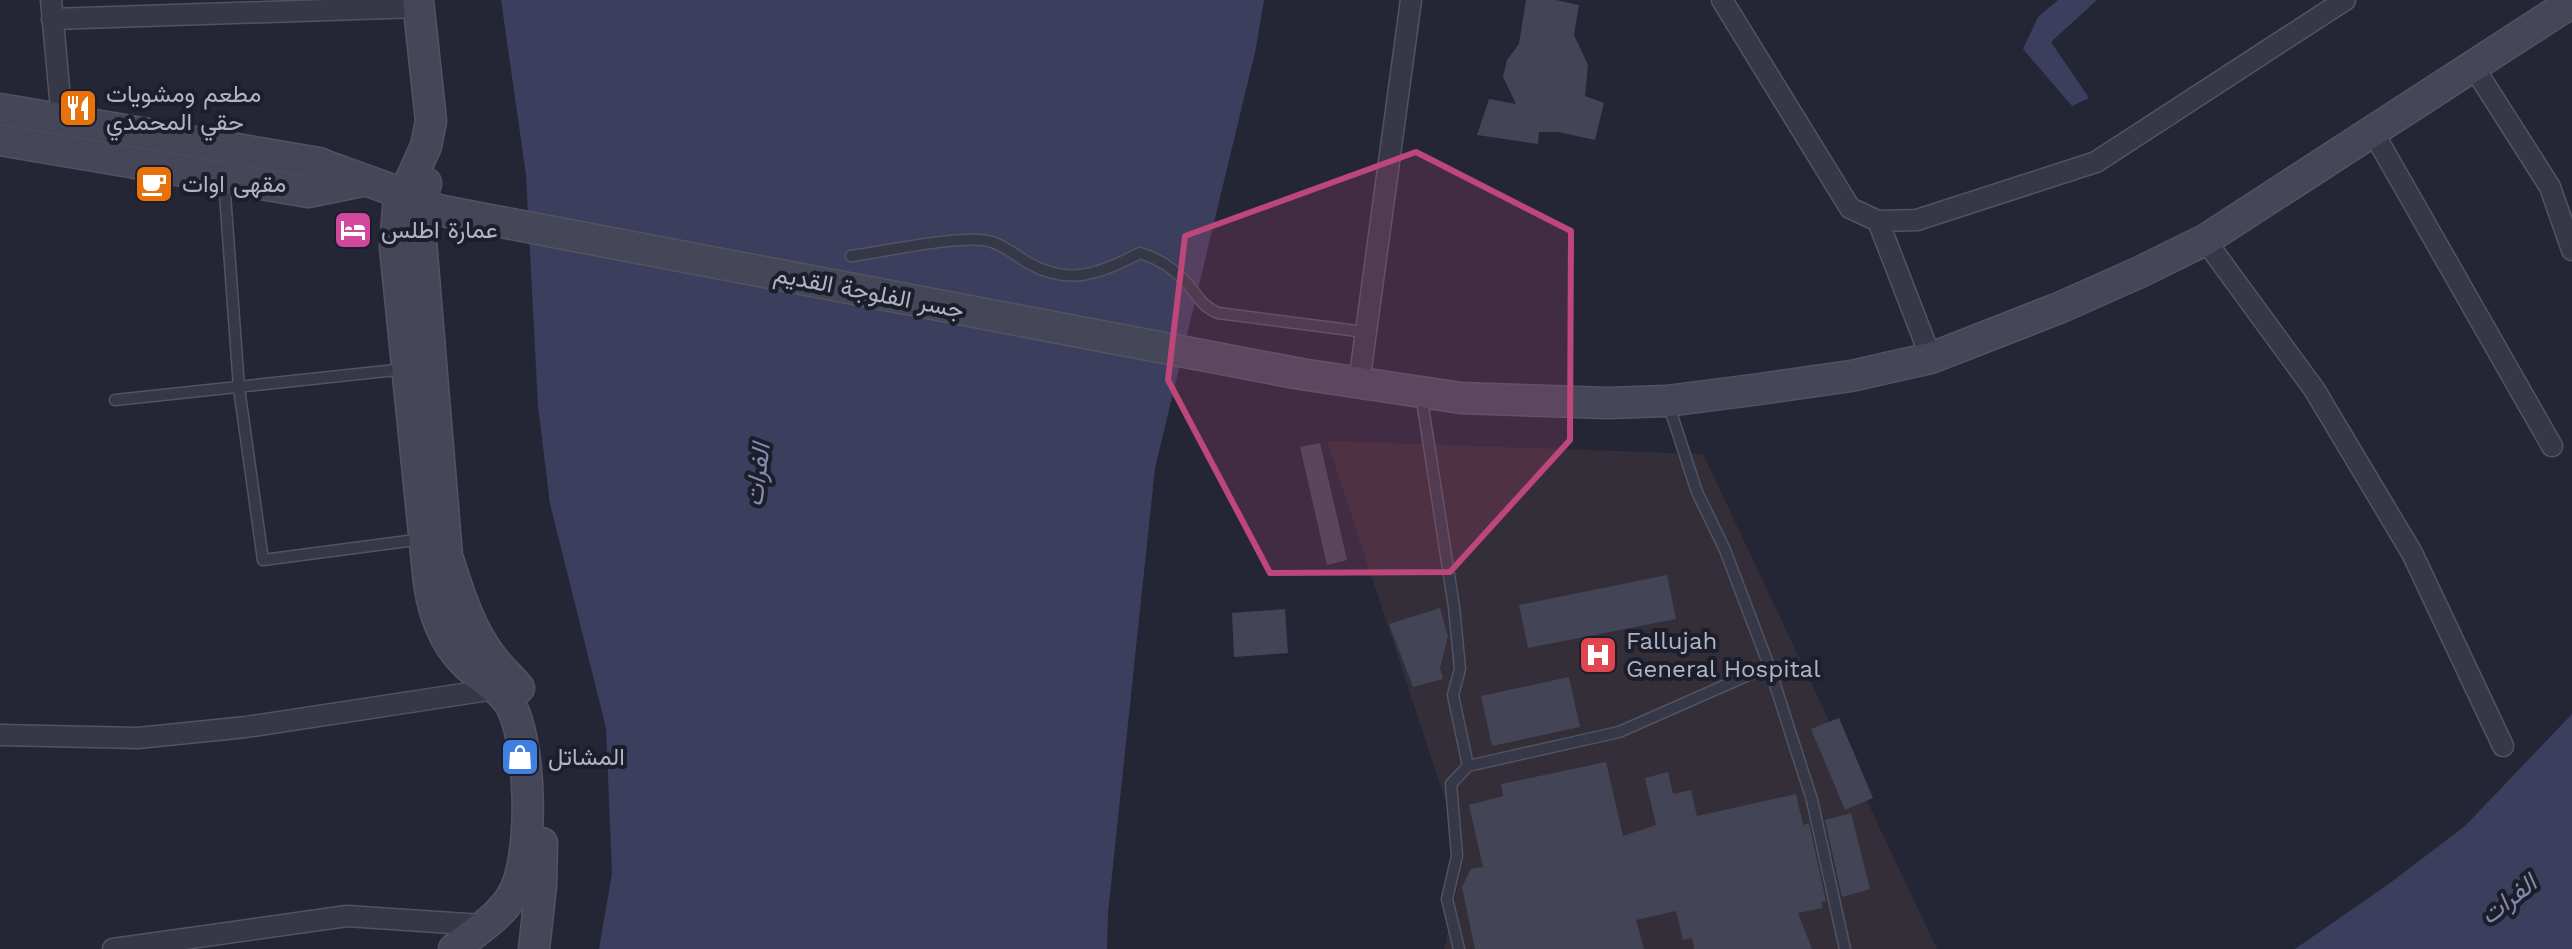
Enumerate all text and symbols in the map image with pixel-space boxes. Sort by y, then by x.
place label: مطعم ومشويات حقي المحمدي [106,80,261,141]
restaurant icon: مطعم ومشويات حقي المحمدي [57,87,99,129]
cafe icon: مقهى اوات [133,163,175,205]
place label: مقهى اوات [182,170,286,199]
hotel icon: عمارة اطلس [332,209,374,251]
place label: عمارة اطلس [381,216,498,245]
street label: جسر الفلوجة القديم [771,260,966,326]
water label: الفرات [738,439,777,508]
place label: Fallujah General Hospital [1626,627,1821,683]
hospital icon: Fallujah General Hospital [1577,634,1619,676]
shop icon: المشاتل [499,736,541,778]
place label: المشاتل [548,743,625,771]
water label: الفرات [2474,866,2545,931]

